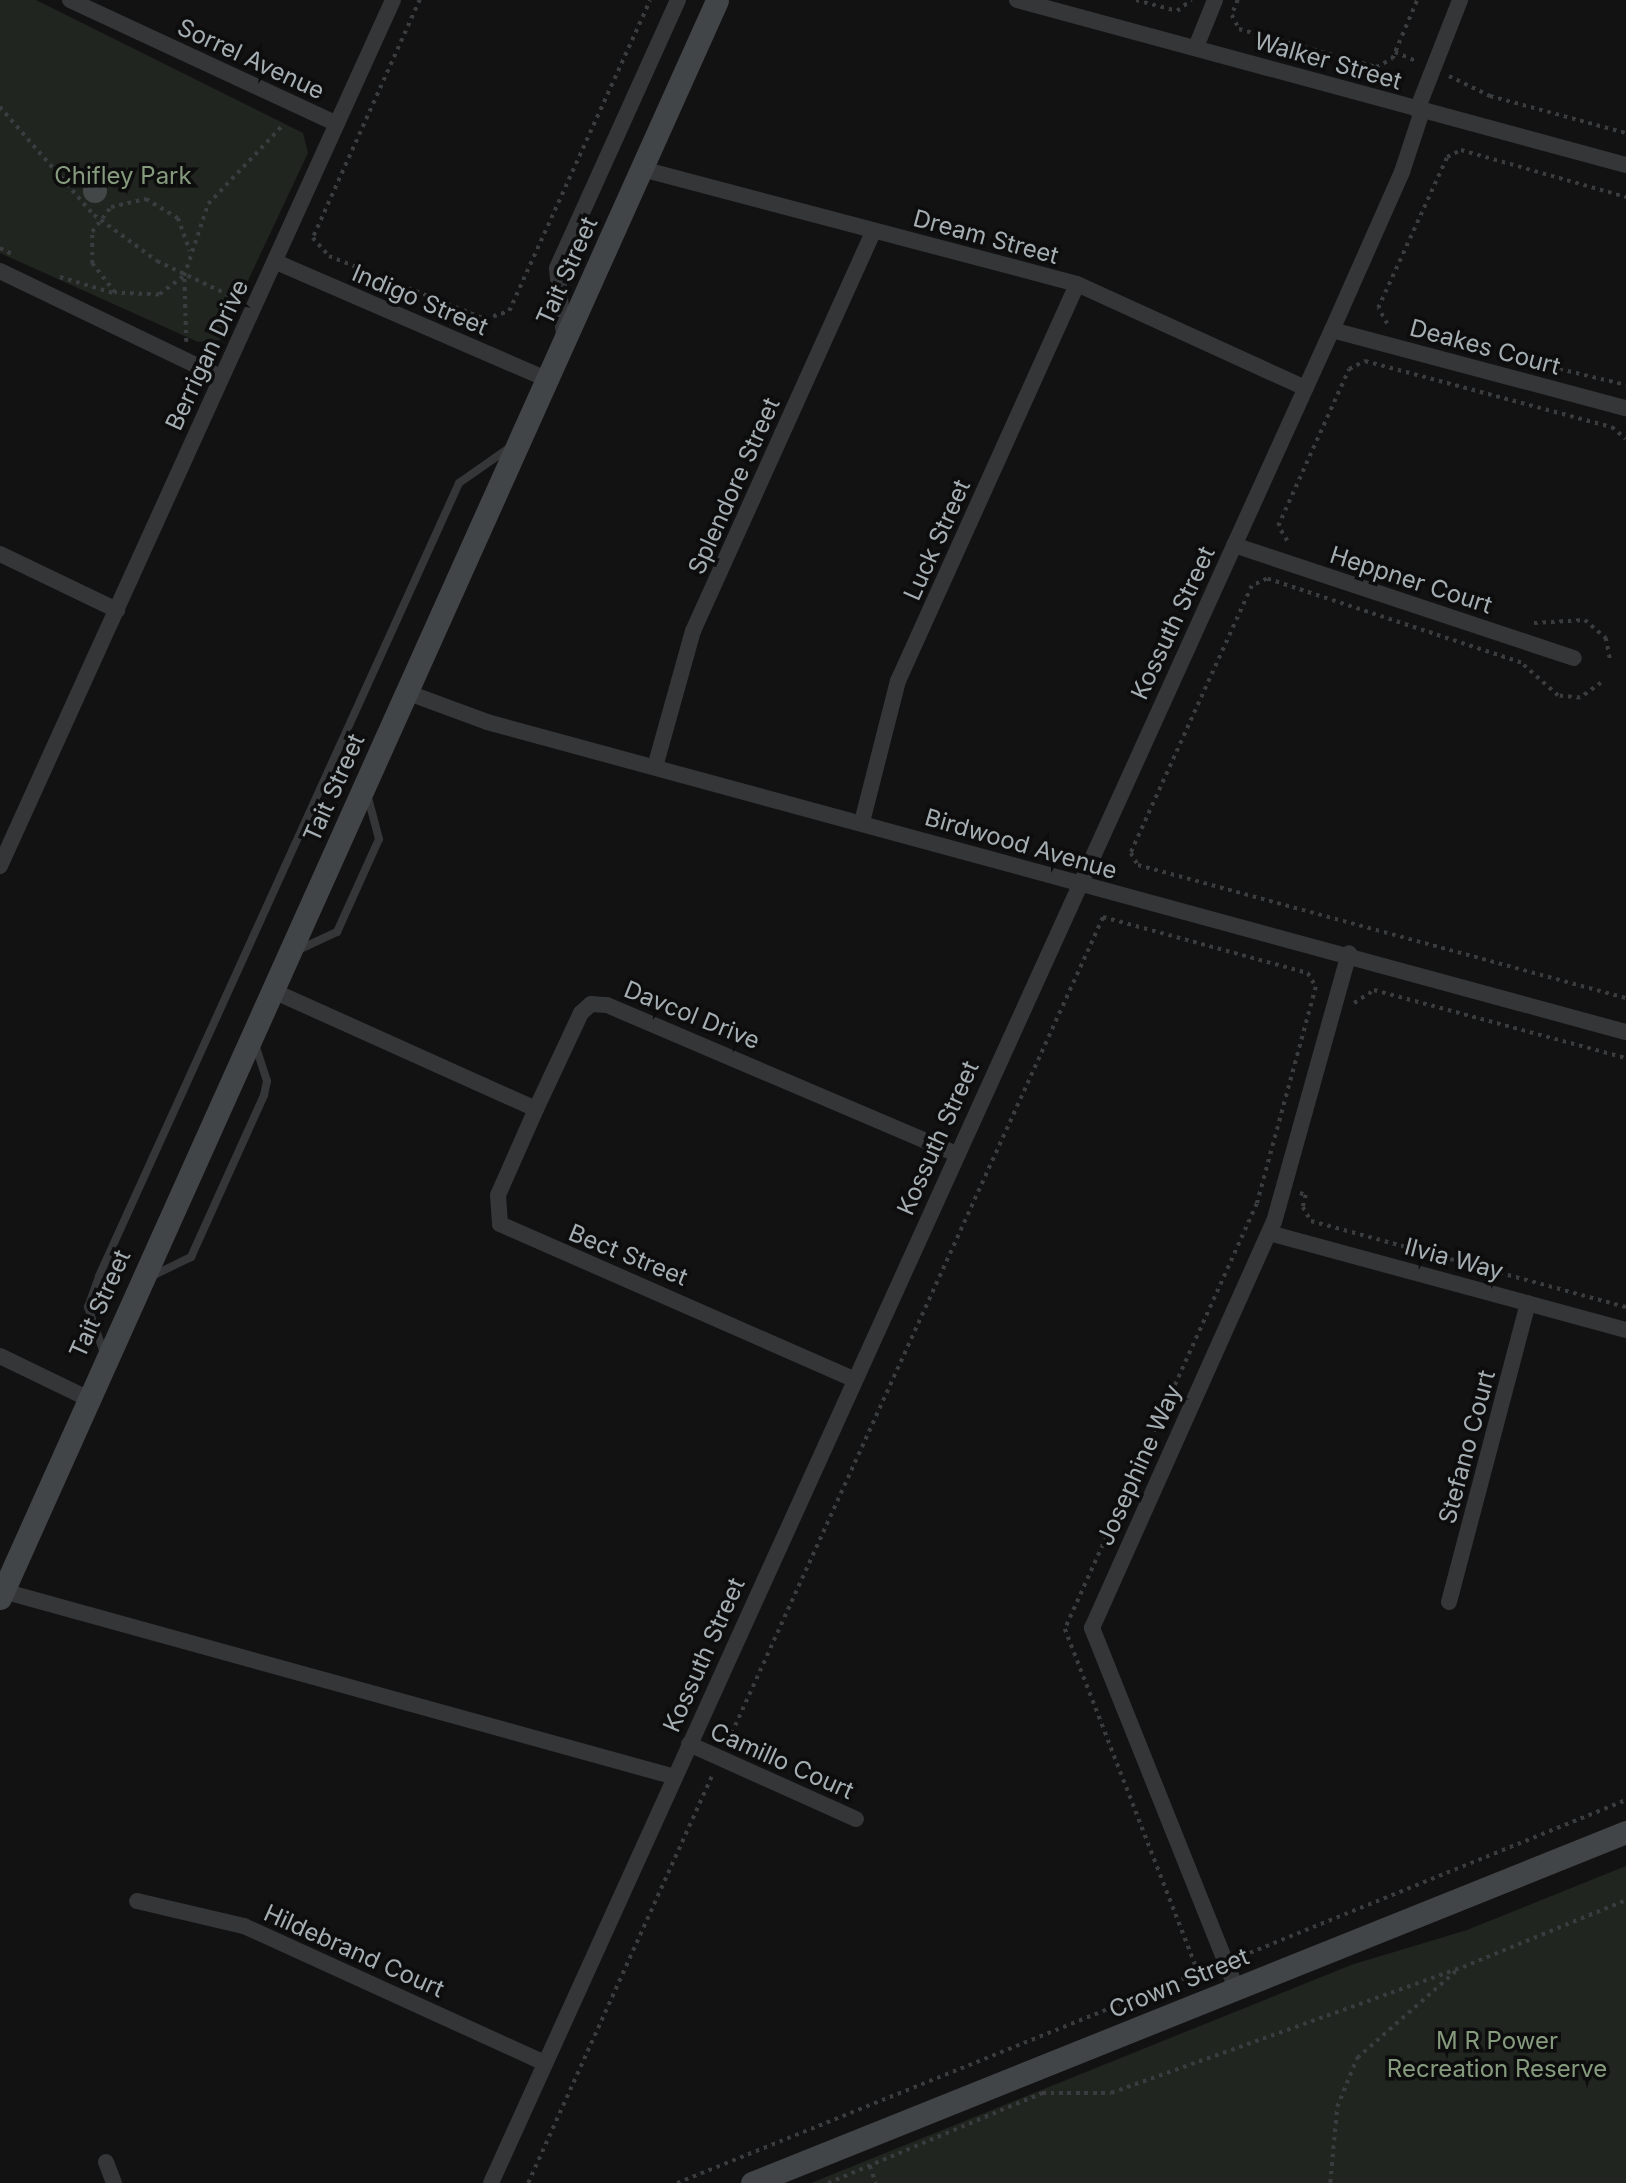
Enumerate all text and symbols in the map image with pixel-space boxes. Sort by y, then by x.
street label: Sorrel Avenue [173,12,329,106]
street label: Walker Street [1251,26,1405,96]
park label: Chifley Park [54,162,192,190]
street label: Dream Street [910,204,1062,270]
street label: Tait Street [530,212,604,330]
street label: Indigo Street [348,258,492,342]
street label: Berrigan Drive [160,275,254,435]
street label: Deakes Court [1407,313,1563,381]
street label: Splendore Street [682,393,786,579]
street label: Luck Street [898,475,976,605]
street label: Heppner Court [1326,540,1496,620]
street label: Kossuth Street [1125,542,1221,704]
street label: Tait Street [297,729,371,847]
street label: Birdwood Avenue [922,803,1120,885]
street label: Davcol Drive [620,975,764,1055]
street label: Kossuth Street [891,1056,985,1220]
street label: Bect Street [564,1218,692,1292]
street label: Ilvia Way [1402,1232,1506,1286]
street label: Tait Street [63,1245,137,1363]
street label: Stefano Court [1433,1367,1501,1527]
street label: Josephine Way [1091,1380,1187,1550]
street label: Kossuth Street [657,1573,751,1737]
street label: Camillo Court [706,1717,858,1805]
street label: Hildebrand Court [259,1898,449,2004]
street label: Crown Street [1105,1942,1253,2024]
park label: M R Power Recreation Reserve [1387,2027,1607,2083]

